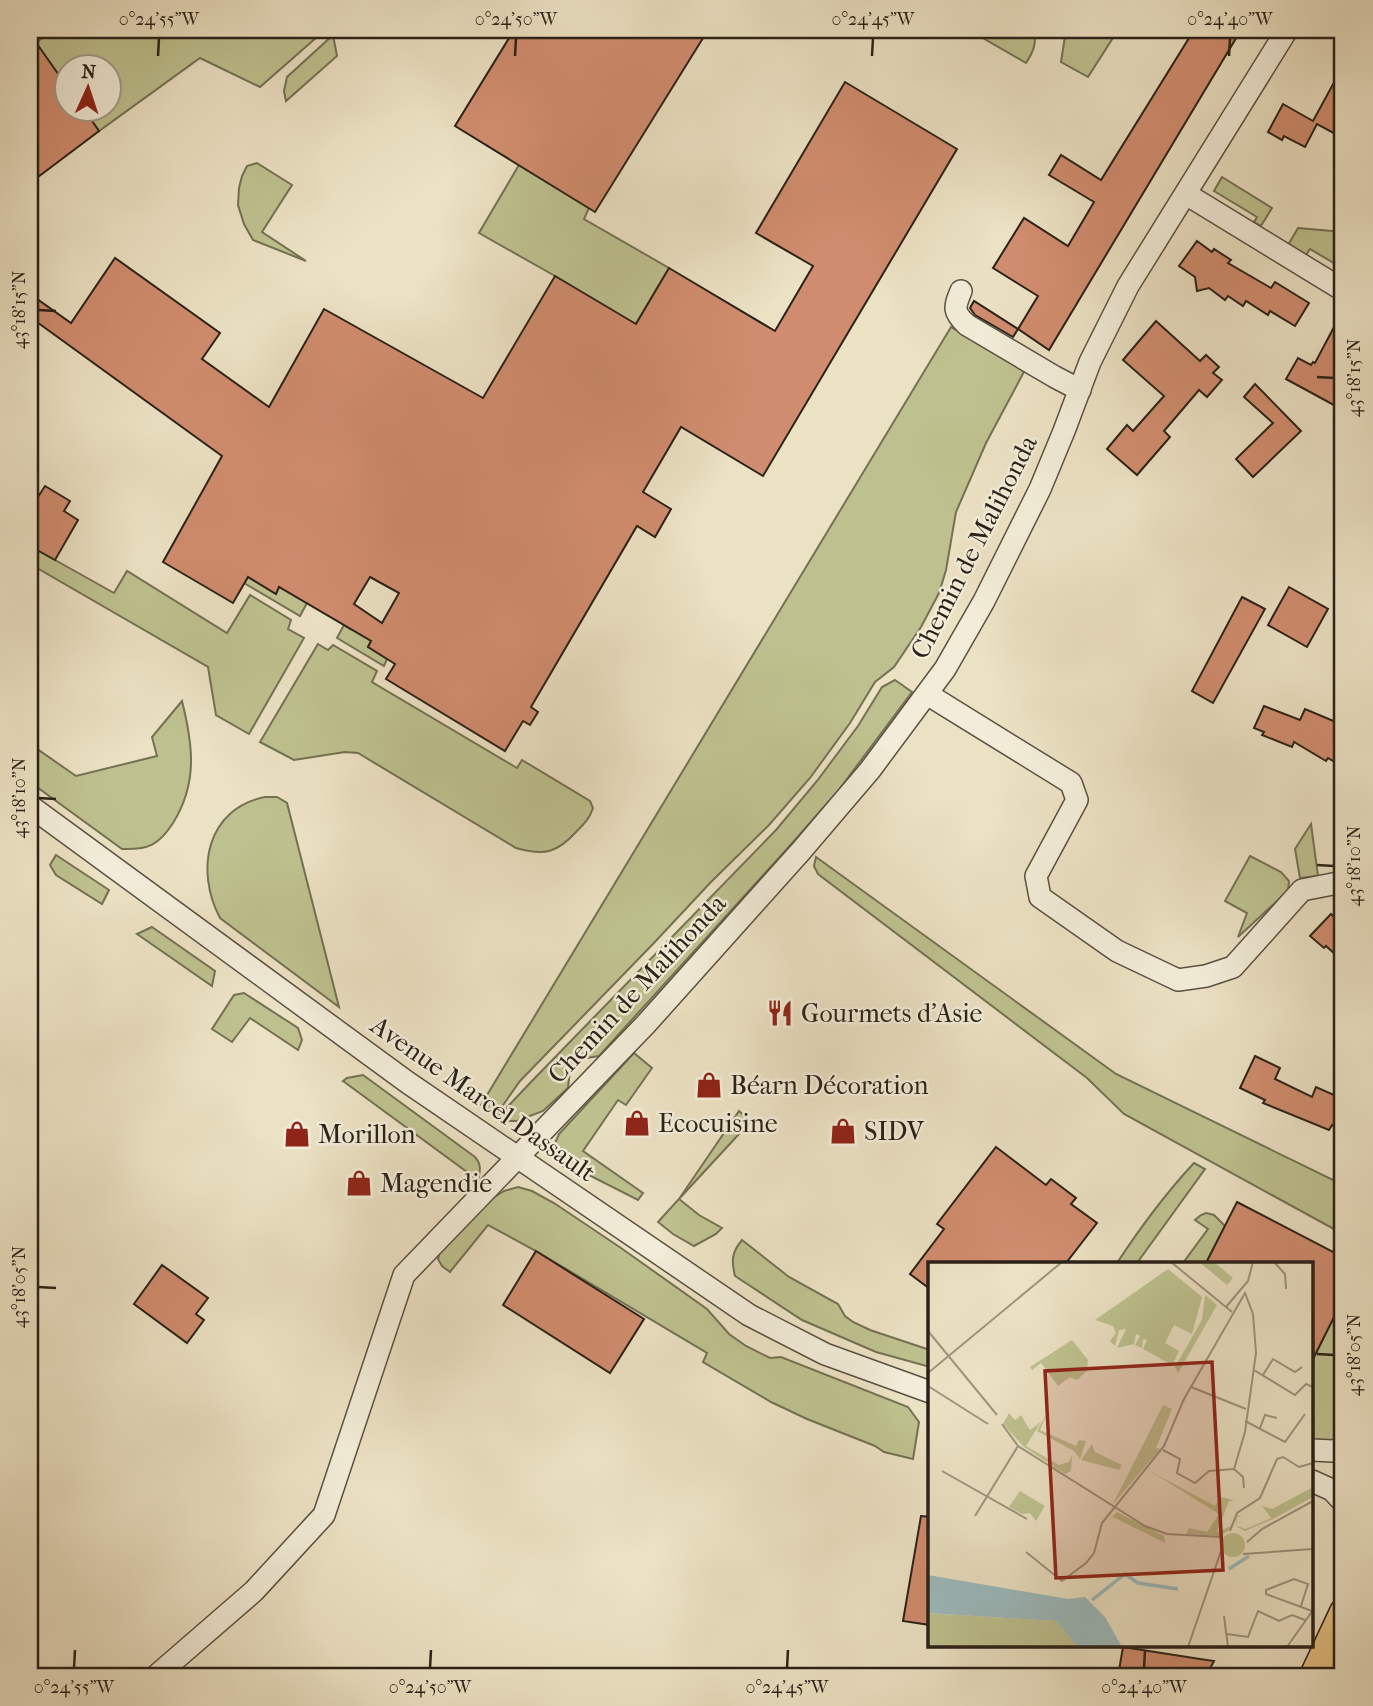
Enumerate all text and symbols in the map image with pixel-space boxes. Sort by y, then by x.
text: 0°24'55"W [119,9,201,30]
text: 0°24'50"W [475,9,559,30]
text: 0°24'45"W [832,9,916,30]
text: 0°24'40"W [1187,9,1274,30]
north arrow [52,52,122,122]
text: N [81,61,97,83]
text: 43°18'15"N [9,270,30,349]
text: 43°18'15"N [1344,338,1365,417]
street label: Chemin de Malihonda [904,429,1044,664]
text: 43°18'10"N [9,757,30,838]
text: 43°18'10"N [1344,825,1365,906]
street label: Chemin de Malihonda [542,887,733,1090]
restaurant icon: Gourmets d'Asie [765,998,795,1028]
place label: Gourmets d'Asie [801,998,982,1029]
street label: Avenue Marcel Dassault [364,1009,602,1189]
shop icon: Béarn Décoration [694,1070,724,1100]
place label: Béarn Décoration [730,1070,929,1101]
shop icon: Ecocuisine [622,1108,652,1138]
place label: Ecocuisine [658,1108,778,1139]
shop icon: SIDV [828,1116,858,1146]
place label: SIDV [864,1116,925,1147]
shop icon: Morillon [282,1119,312,1149]
place label: Morillon [318,1119,416,1150]
shop icon: Magendie [344,1168,374,1198]
place label: Magendie [380,1168,492,1199]
text: 43°18'05"N [9,1246,30,1328]
inset map [928,1262,1314,1646]
text: 43°18'05"N [1344,1314,1365,1396]
text: 0°24'55"W [34,1677,116,1698]
text: 0°24'50"W [389,1677,473,1698]
text: 0°24'45"W [746,1677,830,1698]
text: 0°24'40"W [1101,1677,1188,1698]

